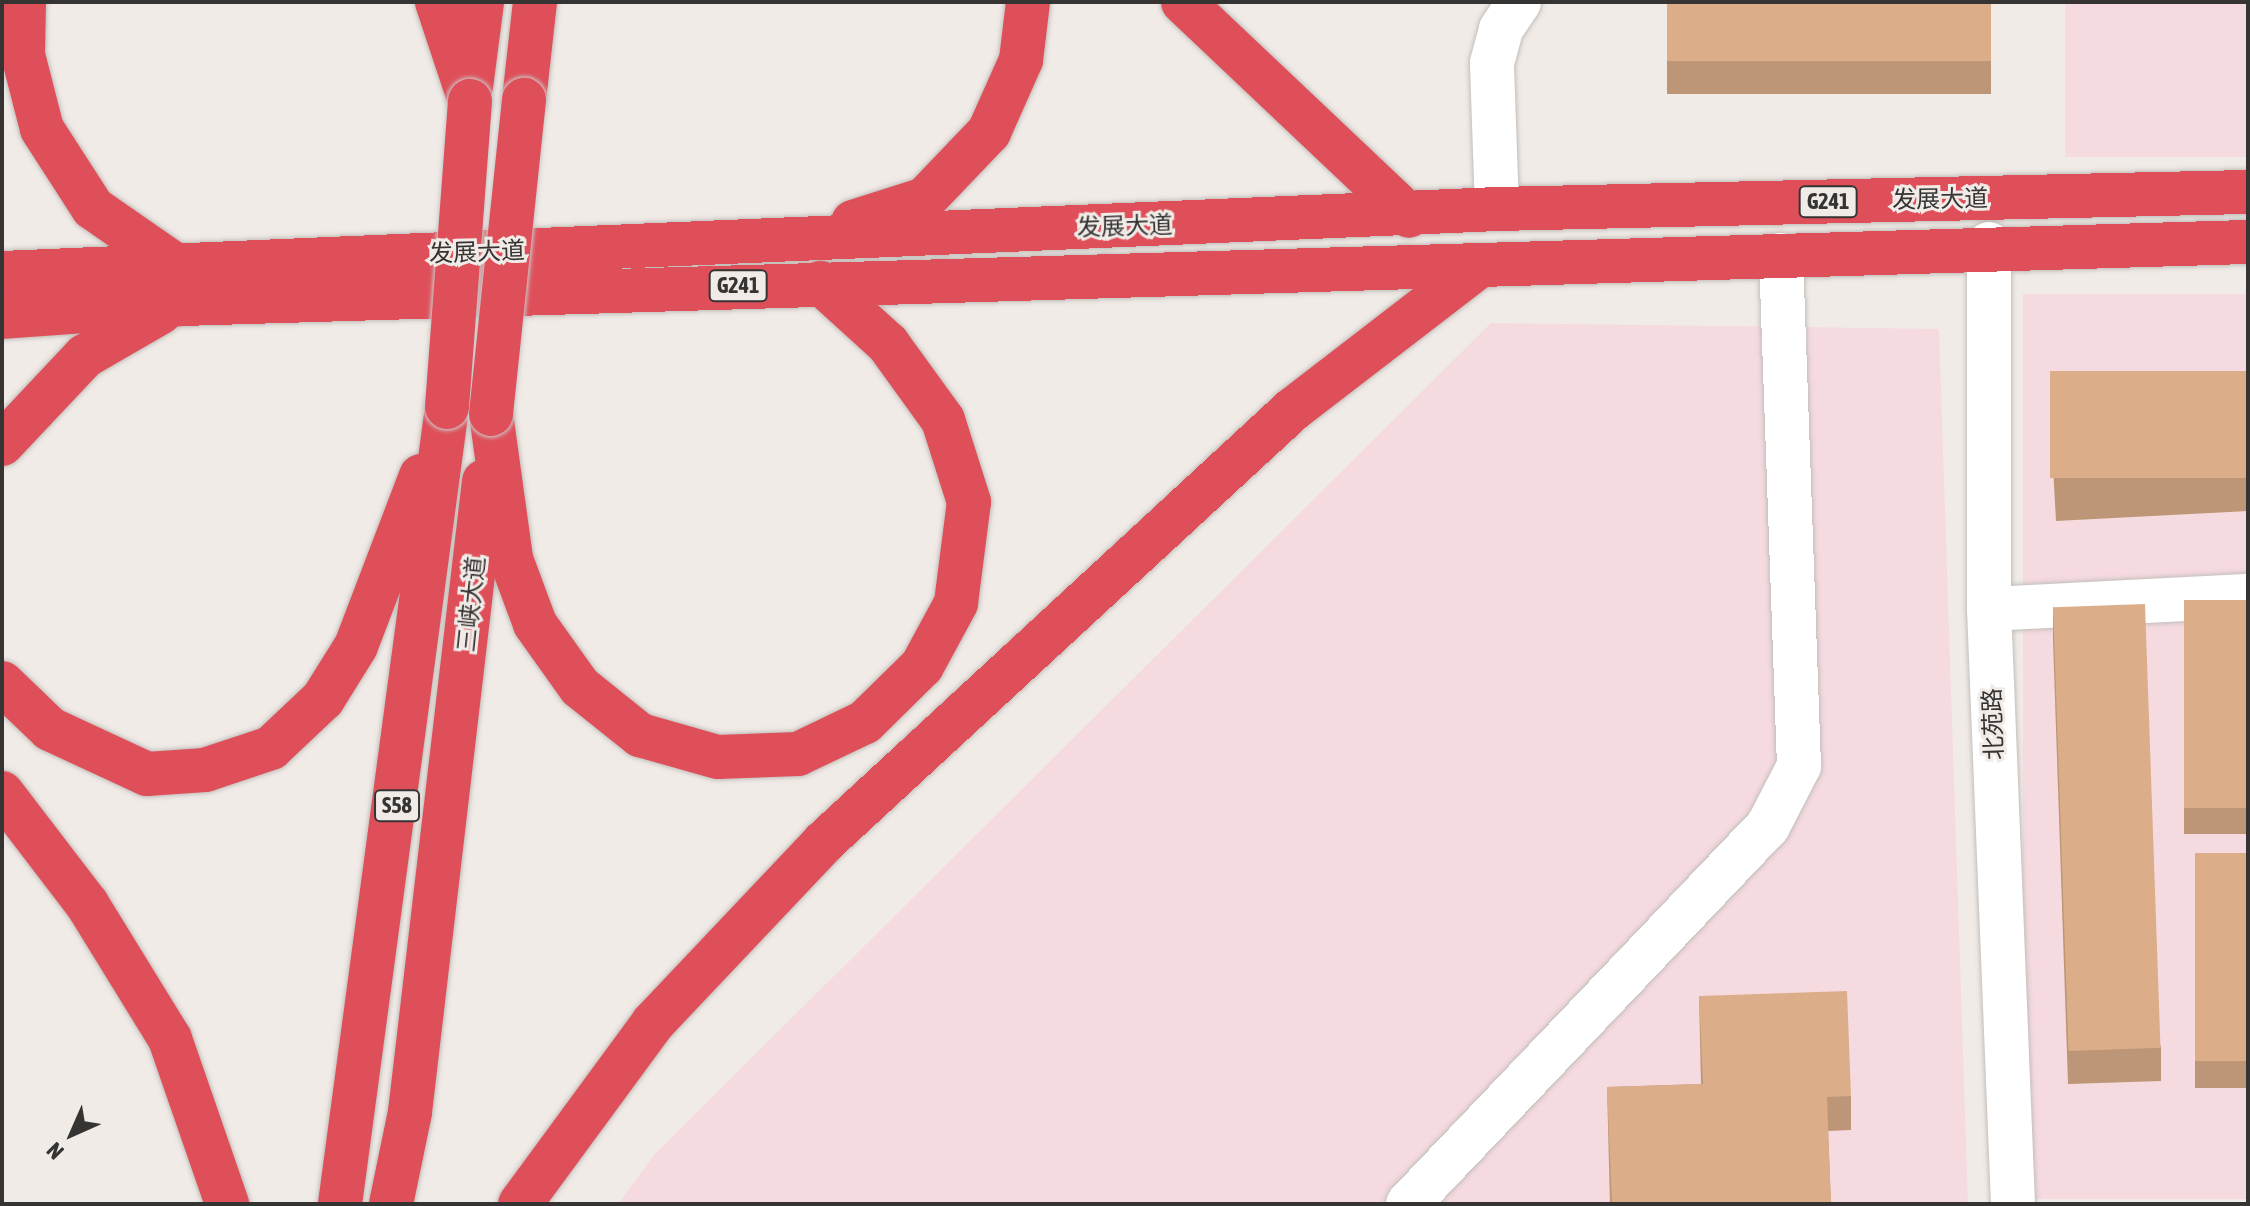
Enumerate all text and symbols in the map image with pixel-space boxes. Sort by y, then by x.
road number: G241 [1798,184,1858,220]
street label: 发展大道 [1892,184,1988,214]
street label: 发展大道 [1077,210,1173,242]
street label: 发展大道 [429,236,525,268]
road number: G241 [708,268,768,304]
street label: 三峡大道 [452,555,490,653]
street label: 北苑路 [1977,688,2009,760]
road number: S58 [373,788,421,824]
north arrow [32,1094,112,1174]
text: N [41,1137,69,1165]

